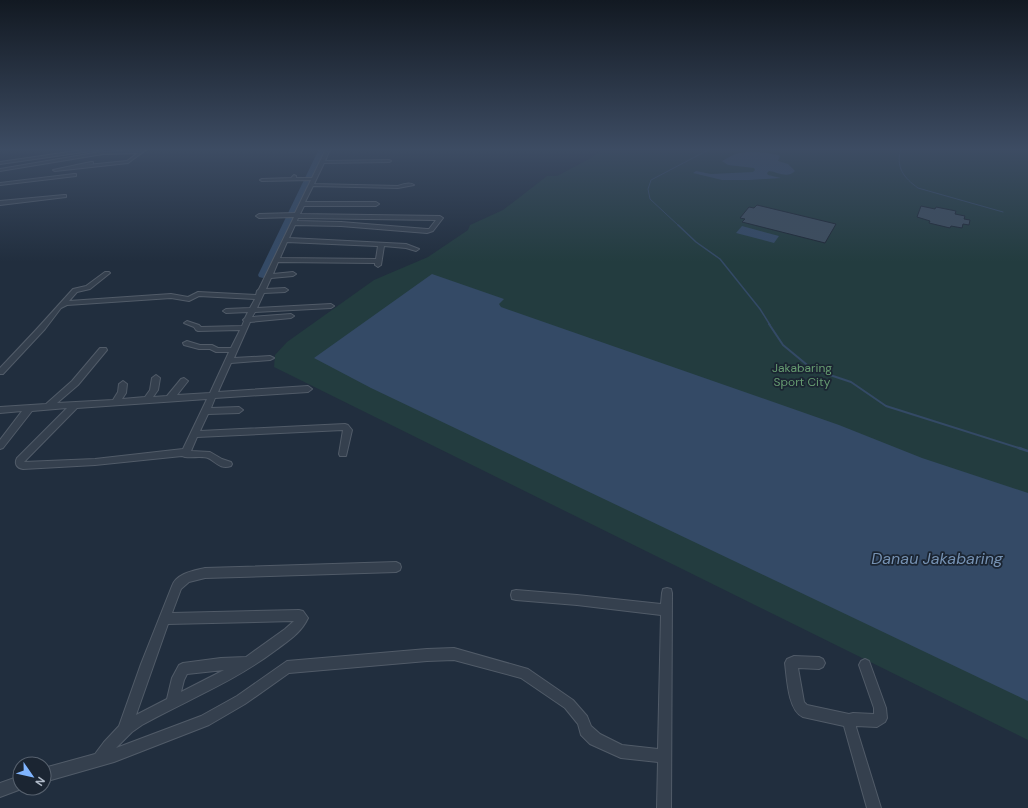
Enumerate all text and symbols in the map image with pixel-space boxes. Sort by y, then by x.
park label: Jakabaring Sport City [772,360,832,390]
water label: Danau Jakabaring [871,548,1004,569]
north arrow [12,756,52,796]
text: N [32,774,48,789]

